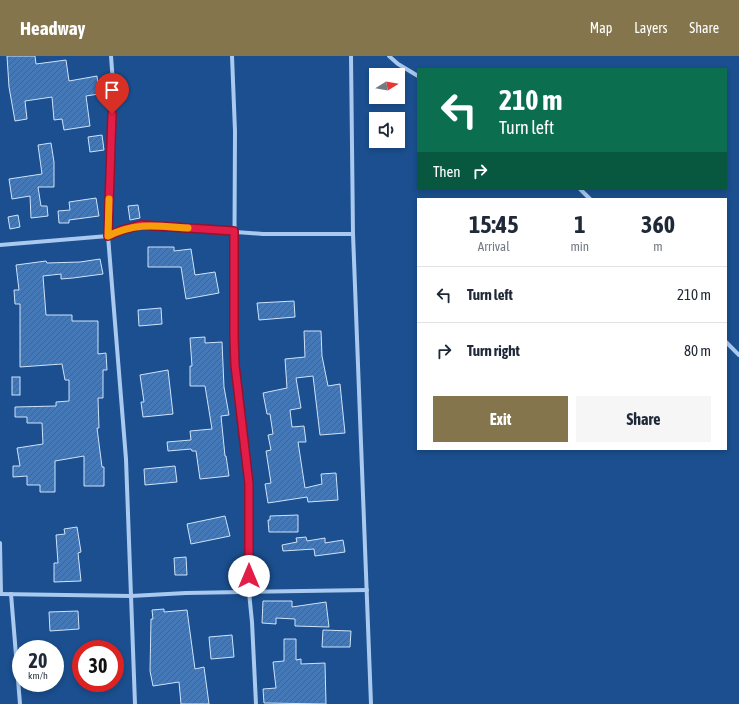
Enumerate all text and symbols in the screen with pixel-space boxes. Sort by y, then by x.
text: Headway [20,17,85,39]
text: Map [590,20,612,36]
text: Layers [634,20,667,36]
text: Share [689,20,719,36]
north arrow [369,68,405,104]
map controls [369,68,405,148]
pin [95,73,129,114]
icon: arrive [101,79,123,101]
icon: left [433,84,485,136]
text: 210 m [499,84,562,116]
button: sound [369,112,405,148]
text: Turn left [499,117,554,138]
icon: right [469,160,491,182]
text: Then [433,163,461,180]
text: 15:45 [469,211,518,238]
text: 1 [574,211,585,238]
text: 360 [641,211,675,238]
text: Arrival [478,239,510,254]
text: min [570,239,589,254]
text: m [653,239,663,254]
icon: left [433,284,455,306]
text: Turn left [467,286,513,303]
text: 210 m [677,286,711,303]
icon: right [433,340,455,362]
text: Turn right [467,342,520,359]
text: 80 m [684,342,711,359]
button: Exit [433,396,568,442]
button: Share [576,396,711,442]
position arrow [228,555,270,597]
speed limit sign: 30 [72,640,124,692]
text: 20 [29,649,47,672]
text: km/h [28,670,48,681]

